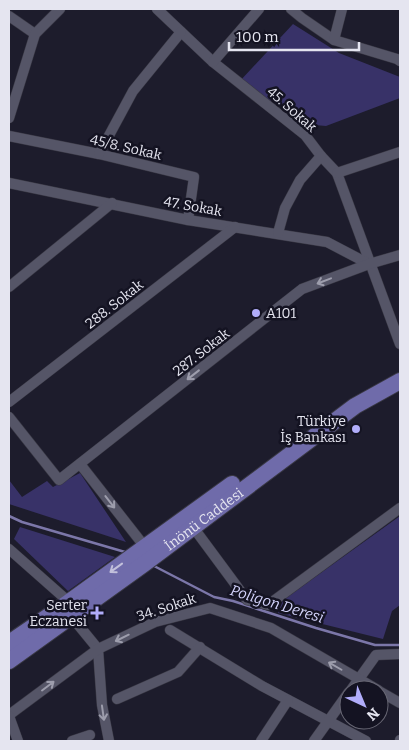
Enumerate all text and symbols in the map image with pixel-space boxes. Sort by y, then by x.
scale bar [229,20,359,52]
text: 100 m [236,28,279,46]
street label: 45. Sokak [263,83,320,136]
street label: 45/8. Sokak [88,131,163,164]
street label: 47. Sokak [162,193,223,220]
street label: 288. Sokak [82,276,147,332]
one-way arrow [317,277,332,286]
place label: A101 [266,305,297,322]
marker: A101 [250,307,262,319]
street label: 287. Sokak [170,325,233,380]
one-way arrow [187,370,200,381]
place label: Türkiye İş Bankası [280,413,346,446]
marker: Türkiye İş Bankası [350,423,362,435]
street label: İnönü Caddesi [161,485,247,555]
one-way arrow [105,495,116,508]
one-way arrow [109,563,123,573]
water label: Poligon Deresi [228,581,326,627]
street label: 34. Sokak [134,590,198,625]
place label: Serter Eczanesi [30,597,87,630]
marker: Serter Eczanesi [91,607,103,619]
one-way arrow [115,634,130,643]
one-way arrow [328,661,343,671]
north arrow [339,680,389,730]
one-way arrow [41,681,54,692]
text: N [363,704,382,724]
one-way arrow [98,705,108,721]

